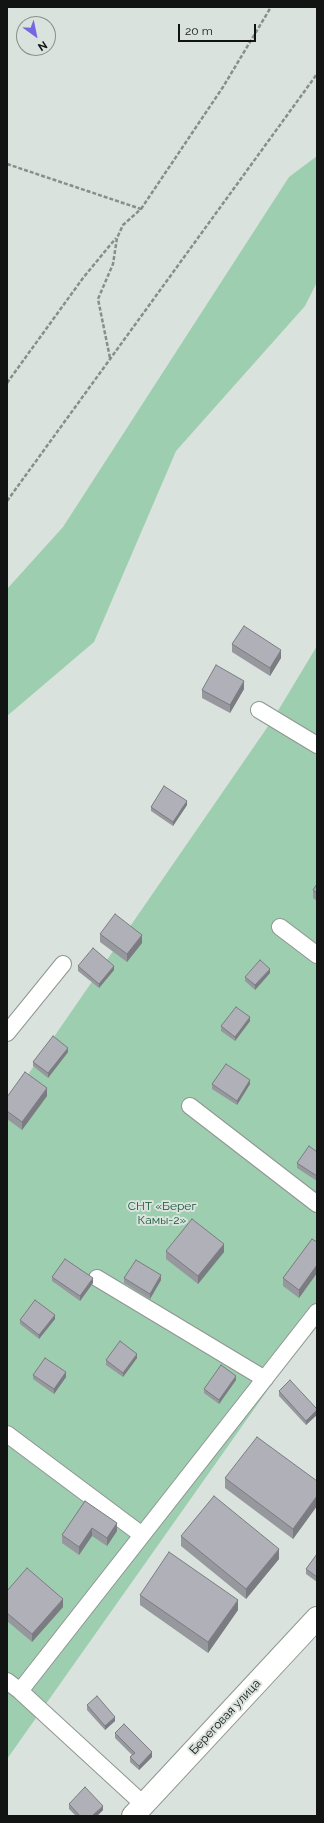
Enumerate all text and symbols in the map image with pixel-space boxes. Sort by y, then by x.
north arrow [16,16,56,56]
scale bar [180,16,258,42]
text: 20 m [185,24,213,38]
text: N [35,38,49,53]
park label: СНТ «Берег Камы-2» [128,1199,196,1227]
street label: Береговая улица [186,1676,264,1758]

